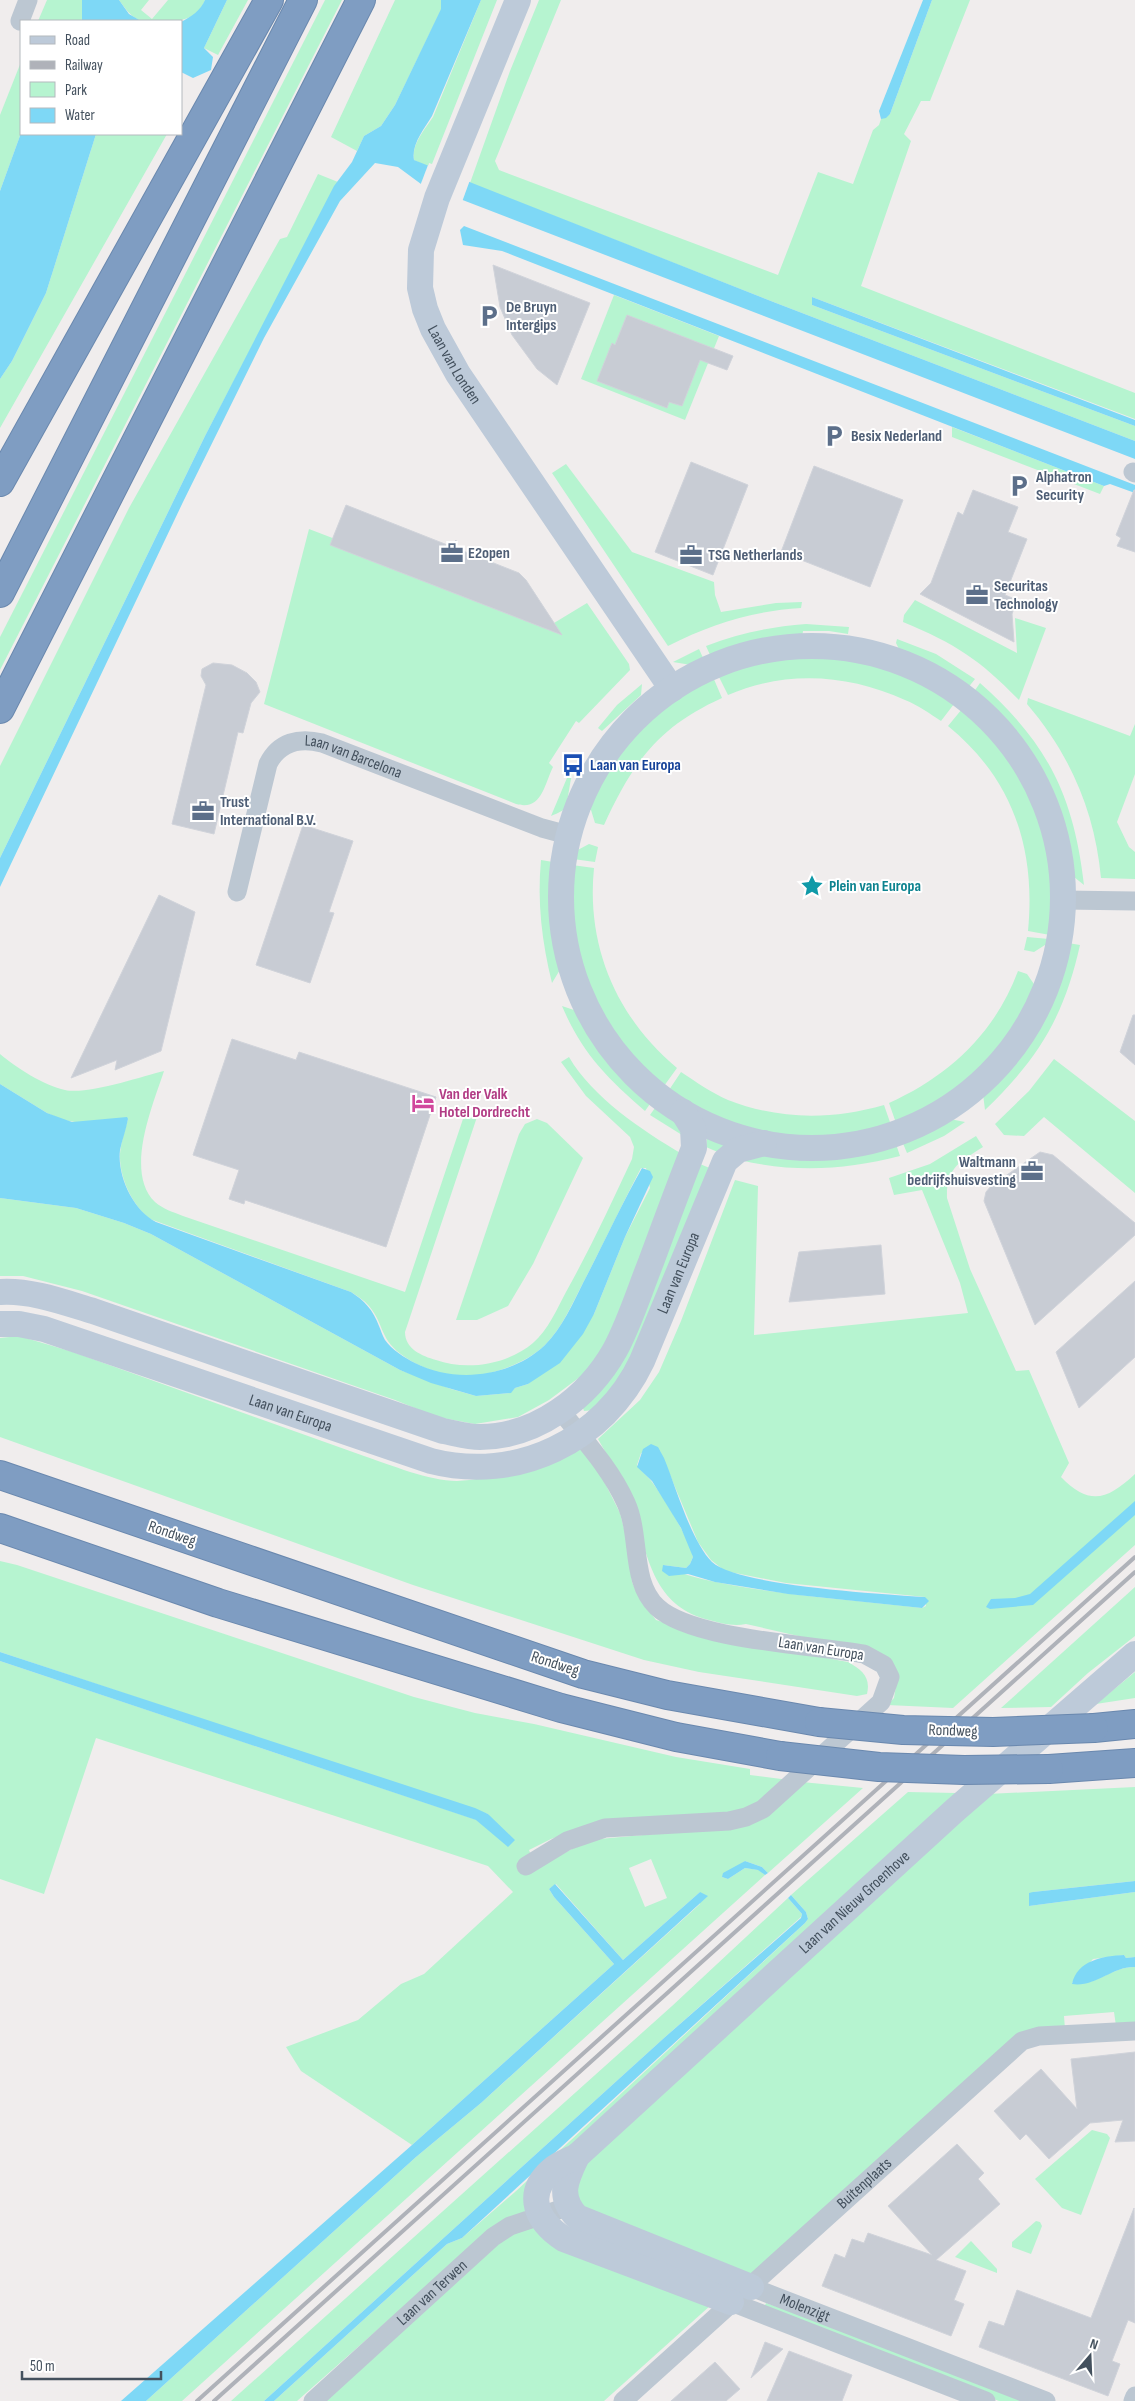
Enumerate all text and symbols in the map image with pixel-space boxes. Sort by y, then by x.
legend [20,20,182,135]
text: Road [65,31,90,50]
text: Railway [65,56,103,75]
text: Park [65,81,87,100]
text: Water [65,106,96,125]
place label: De Bruyn Intergips [506,298,557,335]
parking icon: De Bruyn Intergips [476,303,502,329]
street label: Laan van Londen [423,322,485,408]
parking icon: Besix Nederland [821,423,847,449]
place label: Besix Nederland [851,427,942,446]
place label: Alphatron Security [1035,468,1092,505]
parking icon: Alphatron Security [1006,473,1032,499]
office icon: E2open [439,540,465,566]
office icon: TSG Netherlands [678,542,704,568]
place label: E2open [468,544,510,563]
place label: TSG Netherlands [708,546,803,565]
place label: Securitas Technology [994,577,1058,614]
office icon: Securitas Technology [964,582,990,608]
street label: Laan van Barcelona [304,731,405,782]
bus stop icon: Laan van Europa [560,752,586,778]
place label: Laan van Europa [590,756,681,775]
place label: Trust International B.V. [220,793,316,830]
office icon: Trust International B.V. [190,798,216,824]
place icon: Plein van Europa [799,873,825,899]
place label: Plein van Europa [829,877,921,896]
place label: Van der Valk Hotel Dordrecht [439,1085,530,1122]
hotel icon: Van der Valk Hotel Dordrecht [410,1090,436,1116]
place label: Waltmann bedrijfshuisvesting [907,1153,1016,1190]
office icon: Waltmann bedrijfshuisvesting [1019,1158,1045,1184]
street label: Laan van Europa [653,1229,704,1316]
street label: Laan van Europa [247,1390,334,1436]
street label: Rondweg [146,1517,198,1551]
street label: Laan van Europa [777,1633,865,1665]
street label: Rondweg [529,1647,581,1681]
street label: Rondweg [928,1721,978,1741]
street label: Laan van Nieuw Groenhove [795,1847,914,1957]
street label: Buitenplaats [833,2154,896,2213]
street label: Laan van Terwen [393,2256,471,2329]
street label: Molenzigt [777,2290,833,2326]
north arrow [1065,2331,1115,2381]
text: N [1088,2335,1100,2353]
scale bar [22,2348,161,2380]
text: 50 m [30,2357,55,2376]

